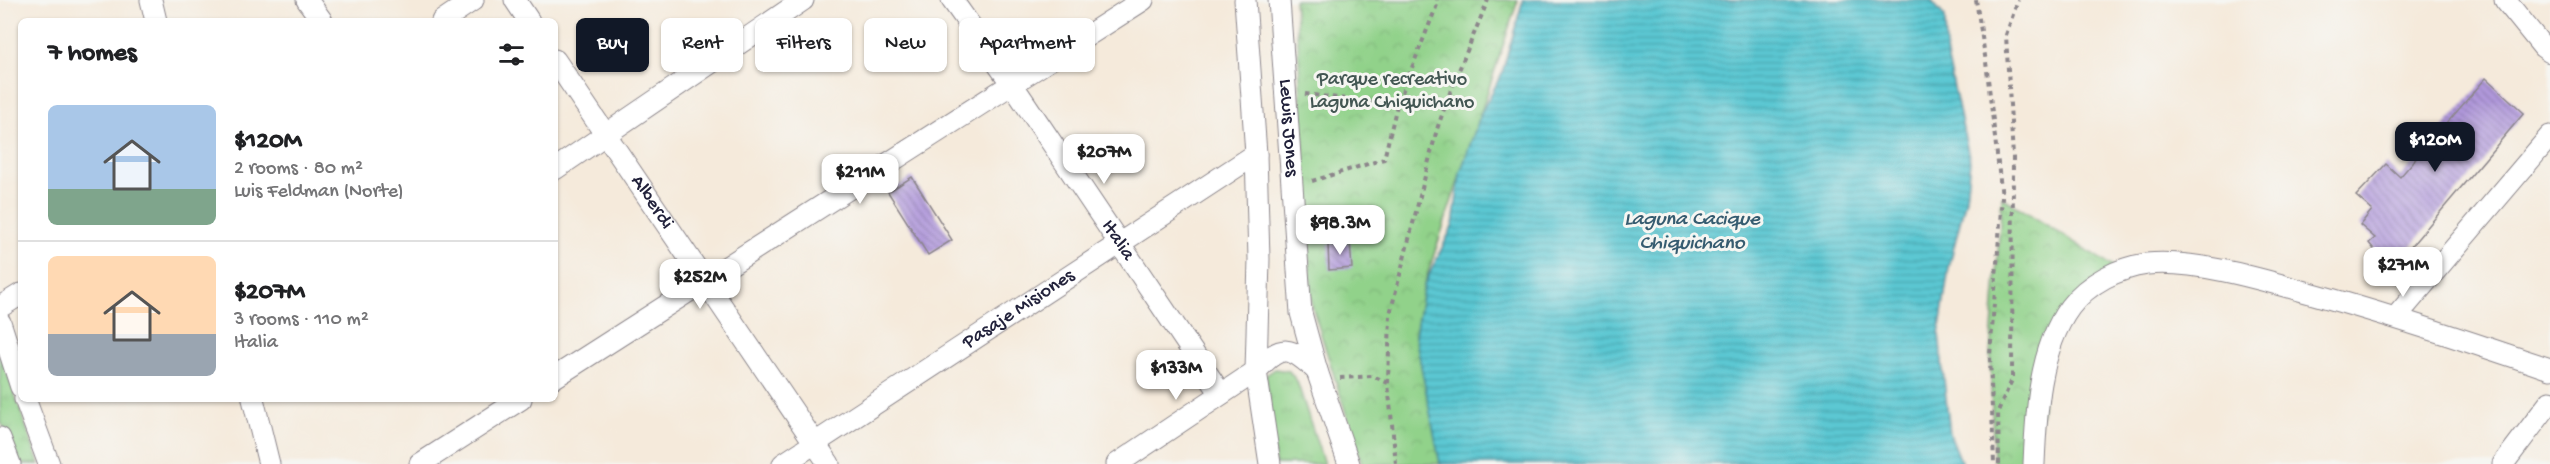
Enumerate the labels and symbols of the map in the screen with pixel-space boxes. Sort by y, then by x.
park label: Parque recreativo Laguna Chiquichano [1310,69,1474,115]
street label: Lewis Jones [1273,78,1303,178]
pin: $120M [2393,122,2477,173]
pin: $207M [1062,134,1146,185]
pin: $211M [818,154,902,205]
street label: Alberdi [625,171,678,234]
pin: $98.3M [1291,205,1389,256]
water label: Laguna Cacique Chiquichano [1624,208,1761,257]
street label: Italia [1096,216,1140,266]
pin: $271M [2361,247,2445,298]
pin: $252M [658,259,742,310]
street label: Pasaje Misiones [958,264,1080,355]
pin: $133M [1134,350,1218,401]

